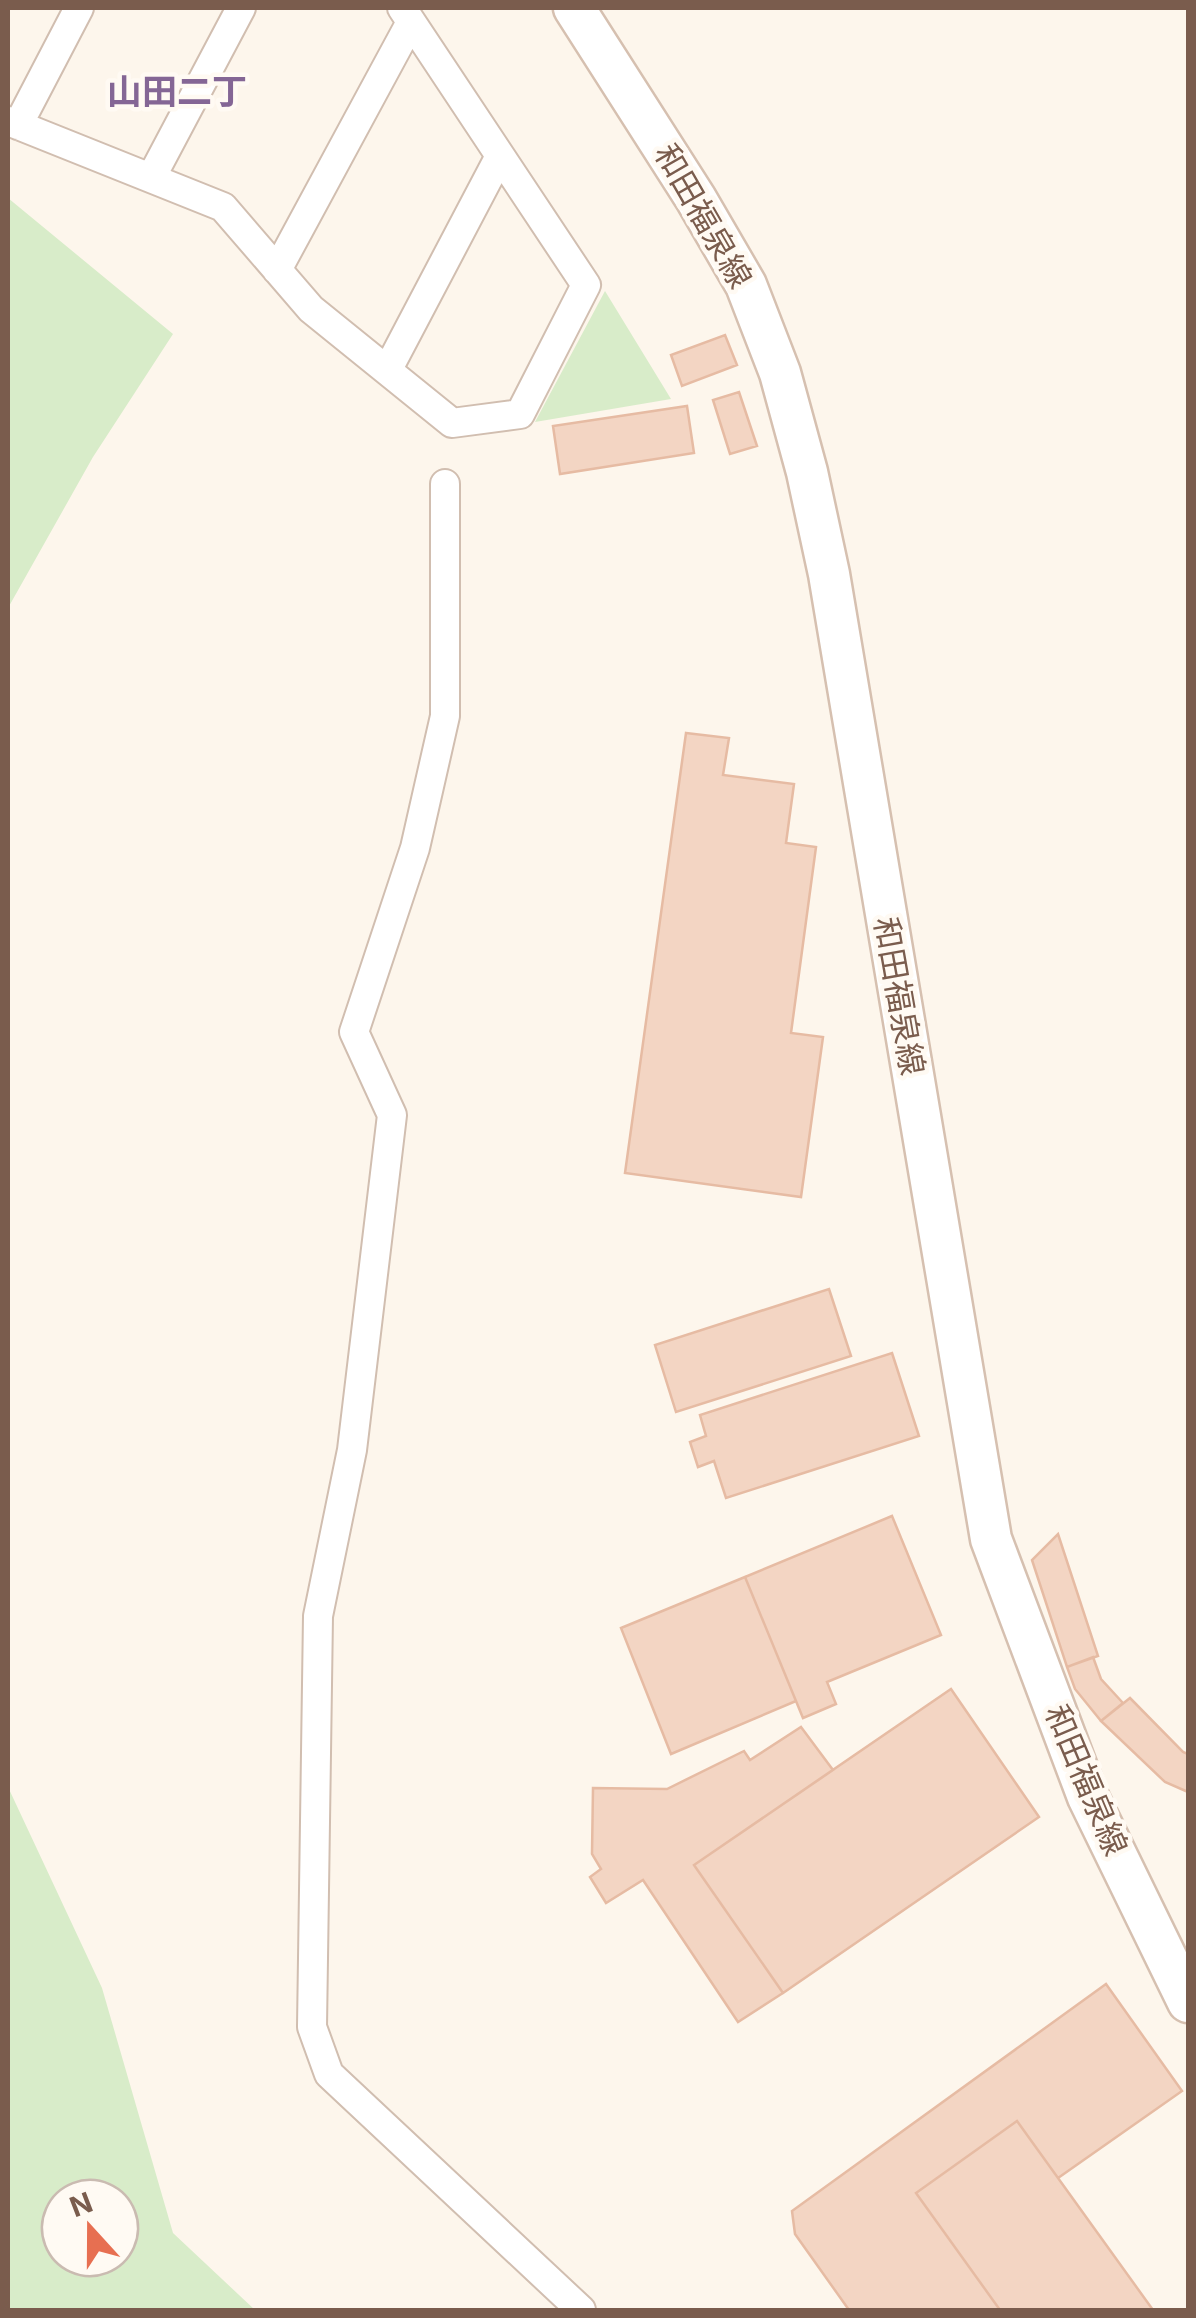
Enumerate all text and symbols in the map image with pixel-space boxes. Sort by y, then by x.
district label: 山田二丁 [107,70,247,112]
street label: 和田福泉線 [647,137,760,295]
street label: 和田福泉線 [866,914,933,1078]
street label: 和田福泉線 [1037,1699,1136,1861]
north arrow [40,2178,140,2278]
text: N [65,2185,97,2224]

